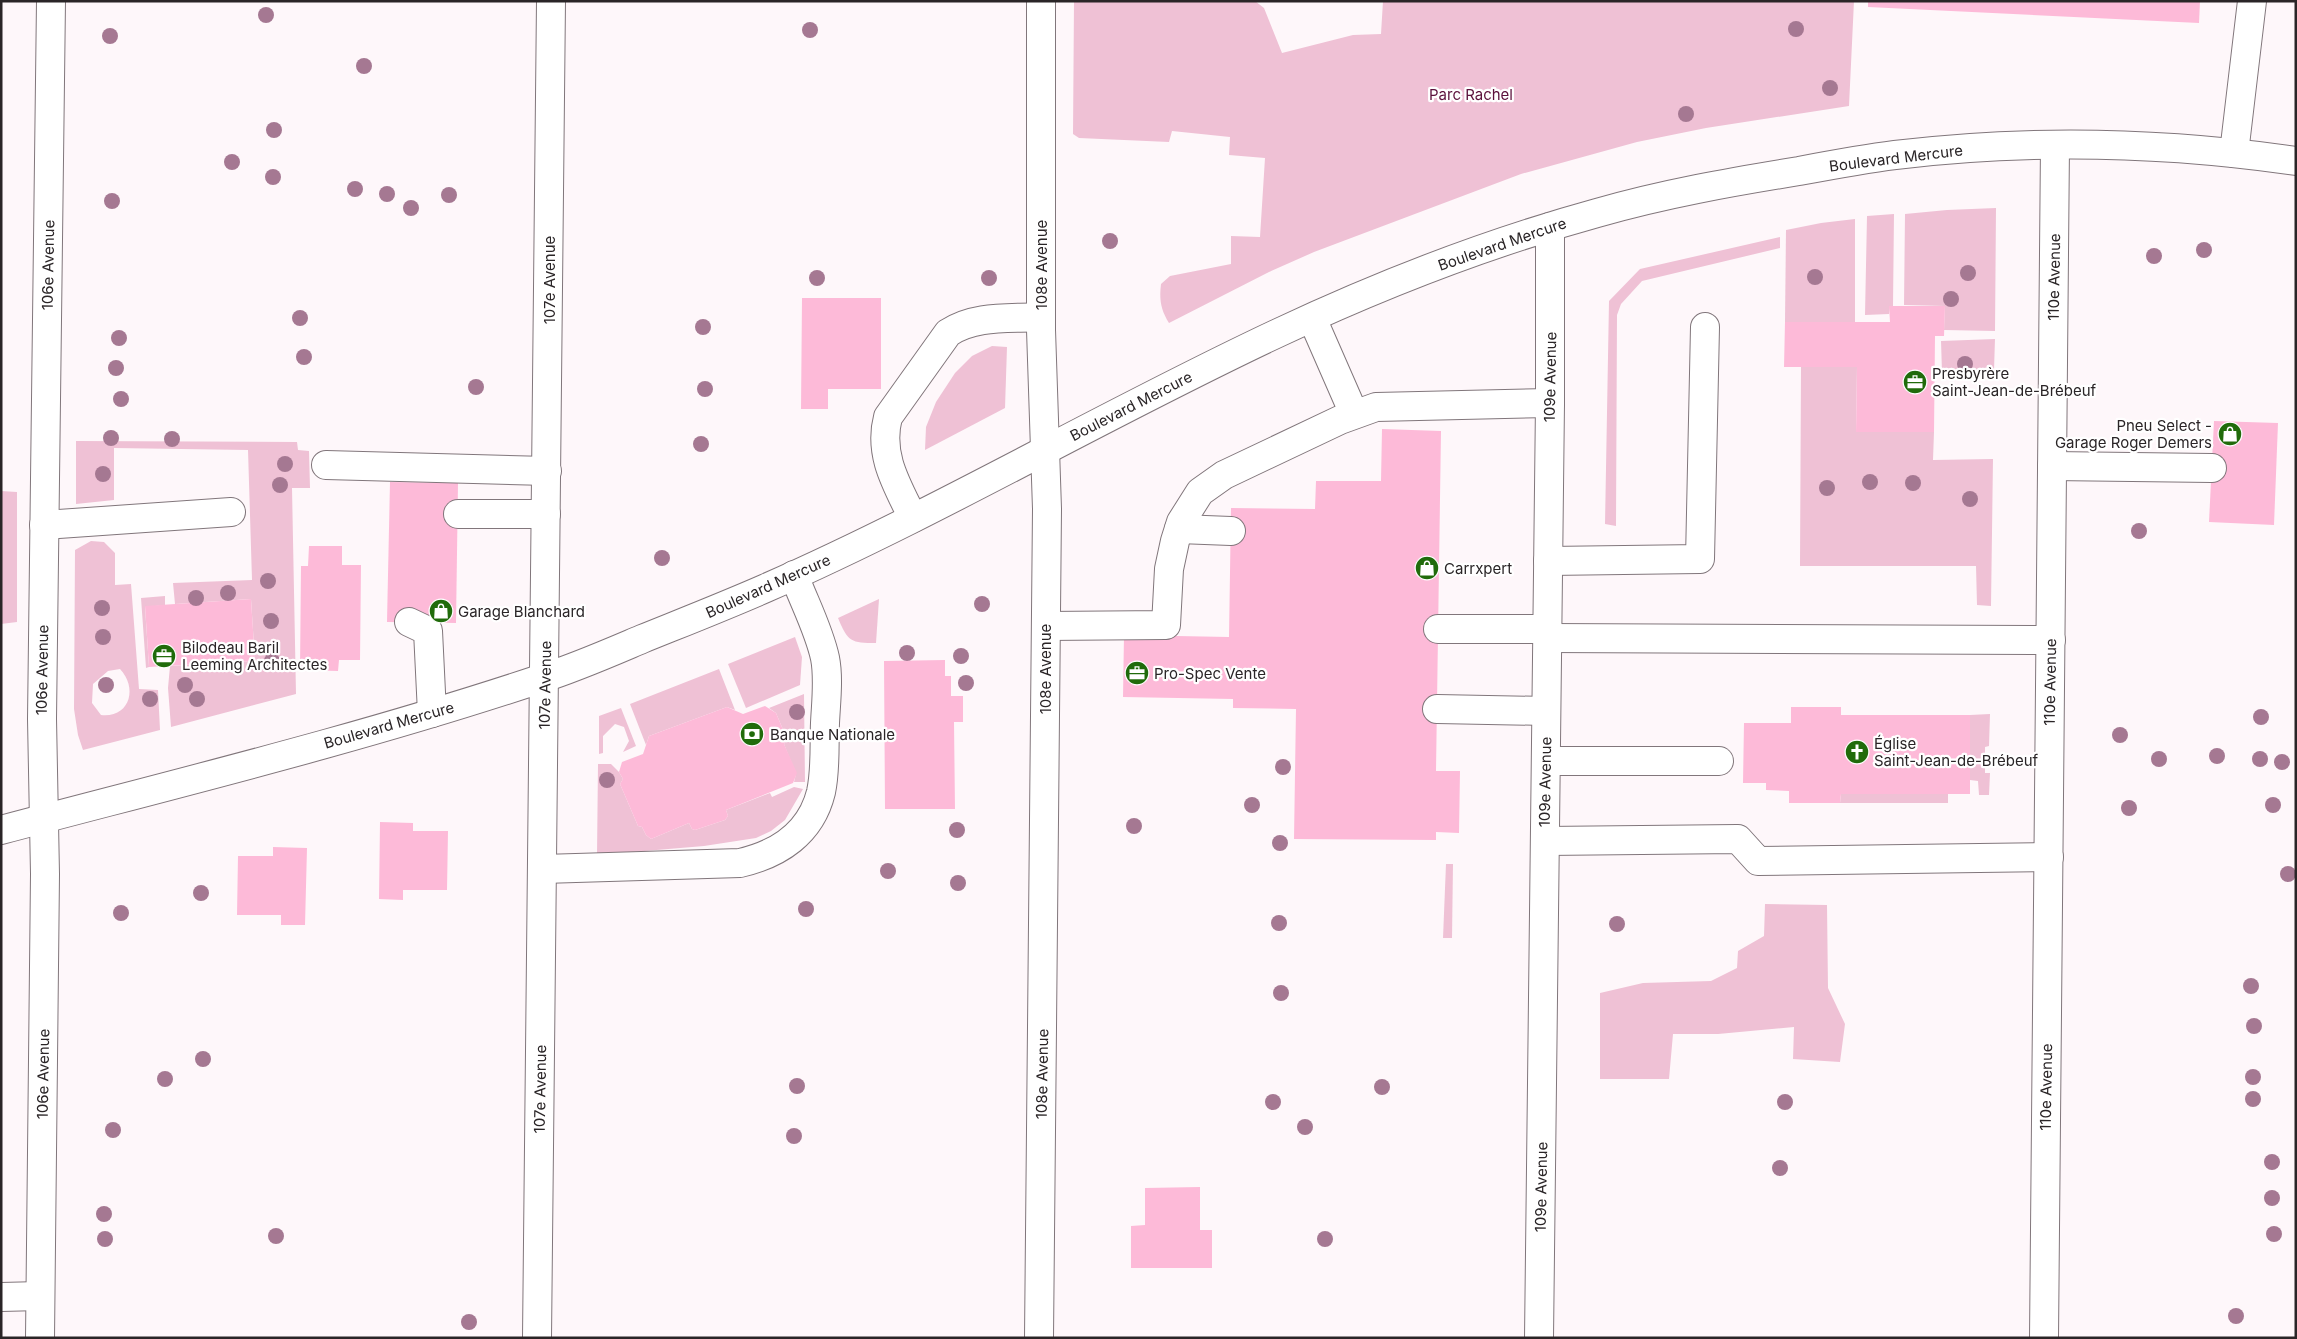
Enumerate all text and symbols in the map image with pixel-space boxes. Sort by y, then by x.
park label: Parc Rachel [1429,85,1513,104]
street label: Boulevard Mercure [1828,140,1964,176]
street label: Boulevard Mercure [1435,213,1569,275]
street label: 106e Avenue [38,220,58,310]
street label: 108e Avenue [1032,220,1051,310]
street label: 110e Avenue [2044,233,2064,321]
street label: 107e Avenue [540,236,559,324]
street label: 109e Avenue [1540,332,1560,422]
place label: Presbyrère Saint-Jean-de-Brébeuf [1932,364,2097,400]
street label: Boulevard Mercure [1067,367,1195,445]
office icon: Presbyrère Saint-Jean-de-Brébeuf [1902,369,1928,395]
place label: Pneu Select - Garage Roger Demers [2055,416,2212,452]
shop icon: Pneu Select - Garage Roger Demers [2217,421,2243,447]
street label: Boulevard Mercure [703,550,833,622]
shop icon: Carrxpert [1414,555,1440,581]
place label: Carrxpert [1444,559,1512,578]
shop icon: Garage Blanchard [428,598,454,624]
place label: Garage Blanchard [458,602,585,621]
street label: 108e Avenue [1036,624,1055,714]
street label: 106e Avenue [32,625,52,715]
place label: Bilodeau Baril Leeming Architectes [182,638,327,674]
street label: 110e Avenue [2040,638,2060,726]
street label: 107e Avenue [535,641,555,729]
office icon: Bilodeau Baril Leeming Architectes [151,643,177,669]
office icon: Pro-Spec Vente [1124,660,1150,686]
place label: Pro-Spec Vente [1154,664,1266,683]
street label: Boulevard Mercure [322,697,456,753]
bank icon: Banque Nationale [739,721,765,747]
place label: Banque Nationale [770,725,895,744]
place label: Église Saint-Jean-de-Brébeuf [1874,734,2039,770]
street label: 109e Avenue [1535,737,1555,827]
church icon: Église Saint-Jean-de-Brébeuf [1844,739,1870,765]
street label: 106e Avenue [33,1029,53,1119]
street label: 108e Avenue [1032,1029,1052,1119]
street label: 110e Avenue [2036,1043,2056,1131]
street label: 107e Avenue [530,1045,550,1133]
street label: 109e Avenue [1531,1142,1551,1232]

